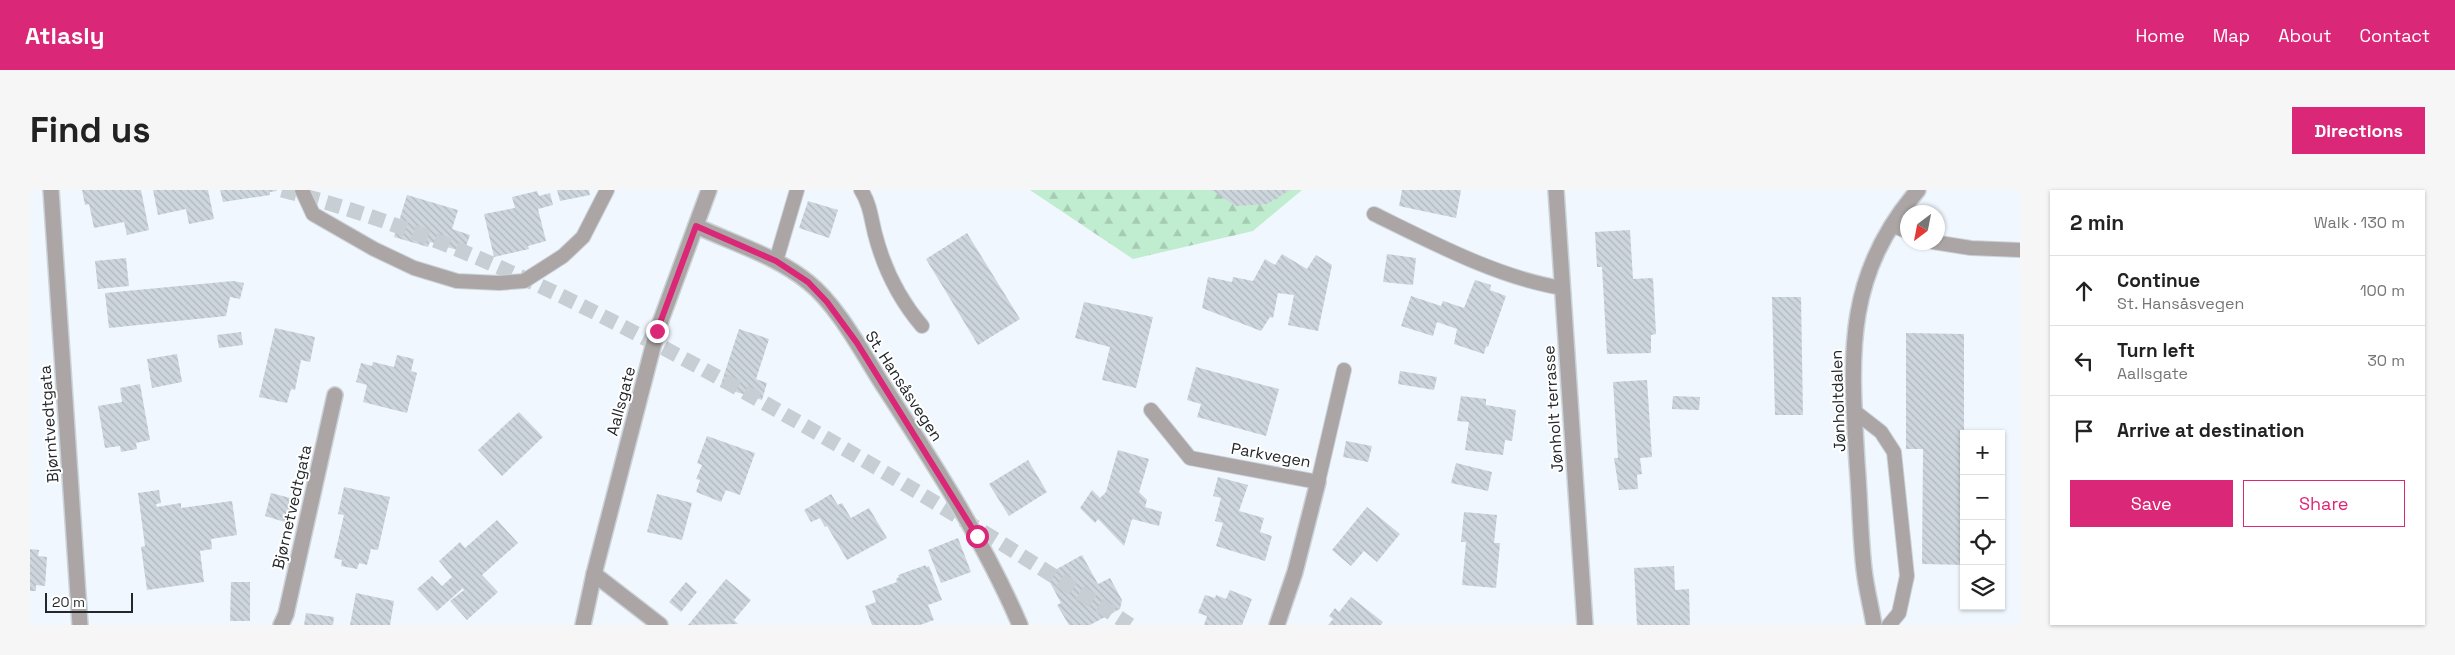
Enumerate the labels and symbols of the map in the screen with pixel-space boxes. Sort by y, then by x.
north arrow [1900,205,1945,250]
route end [646,320,669,343]
street label: St. Hansåsvegen [861,327,947,445]
street label: Jønholt terrasse [1538,345,1568,473]
street label: Jønholtdalen [1826,350,1850,452]
street label: Bjørntvedtgata [34,364,64,484]
street label: Aallsgate [602,364,640,438]
street label: Parkvegen [1229,438,1313,472]
street label: Bjørnetvedtgata [267,443,317,571]
route start [966,525,989,548]
scale bar [45,590,132,613]

